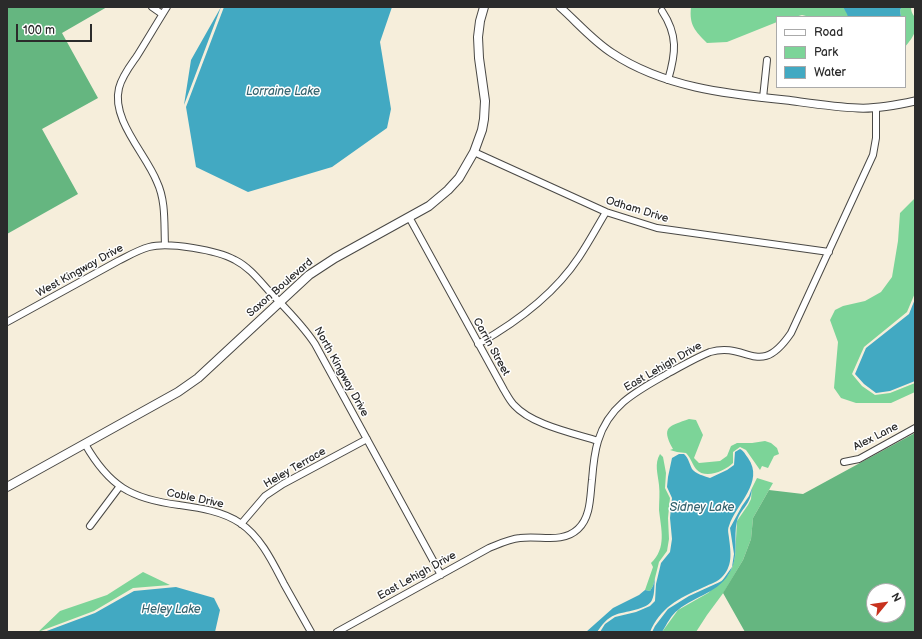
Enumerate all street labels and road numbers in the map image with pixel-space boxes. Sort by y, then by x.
street label: Odham Drive [604,194,670,226]
street label: West Kingway Drive [34,242,126,300]
street label: Saxon Boulevard [244,256,316,320]
street label: Carrin Street [470,316,512,378]
street label: North Kingway Drive [311,325,371,419]
street label: East Lehigh Drive [622,339,704,395]
street label: Alex Lane [851,420,901,454]
street label: Heley Terrace [262,445,328,491]
street label: Coble Drive [165,487,225,511]
street label: East Lehigh Drive [375,549,459,603]

